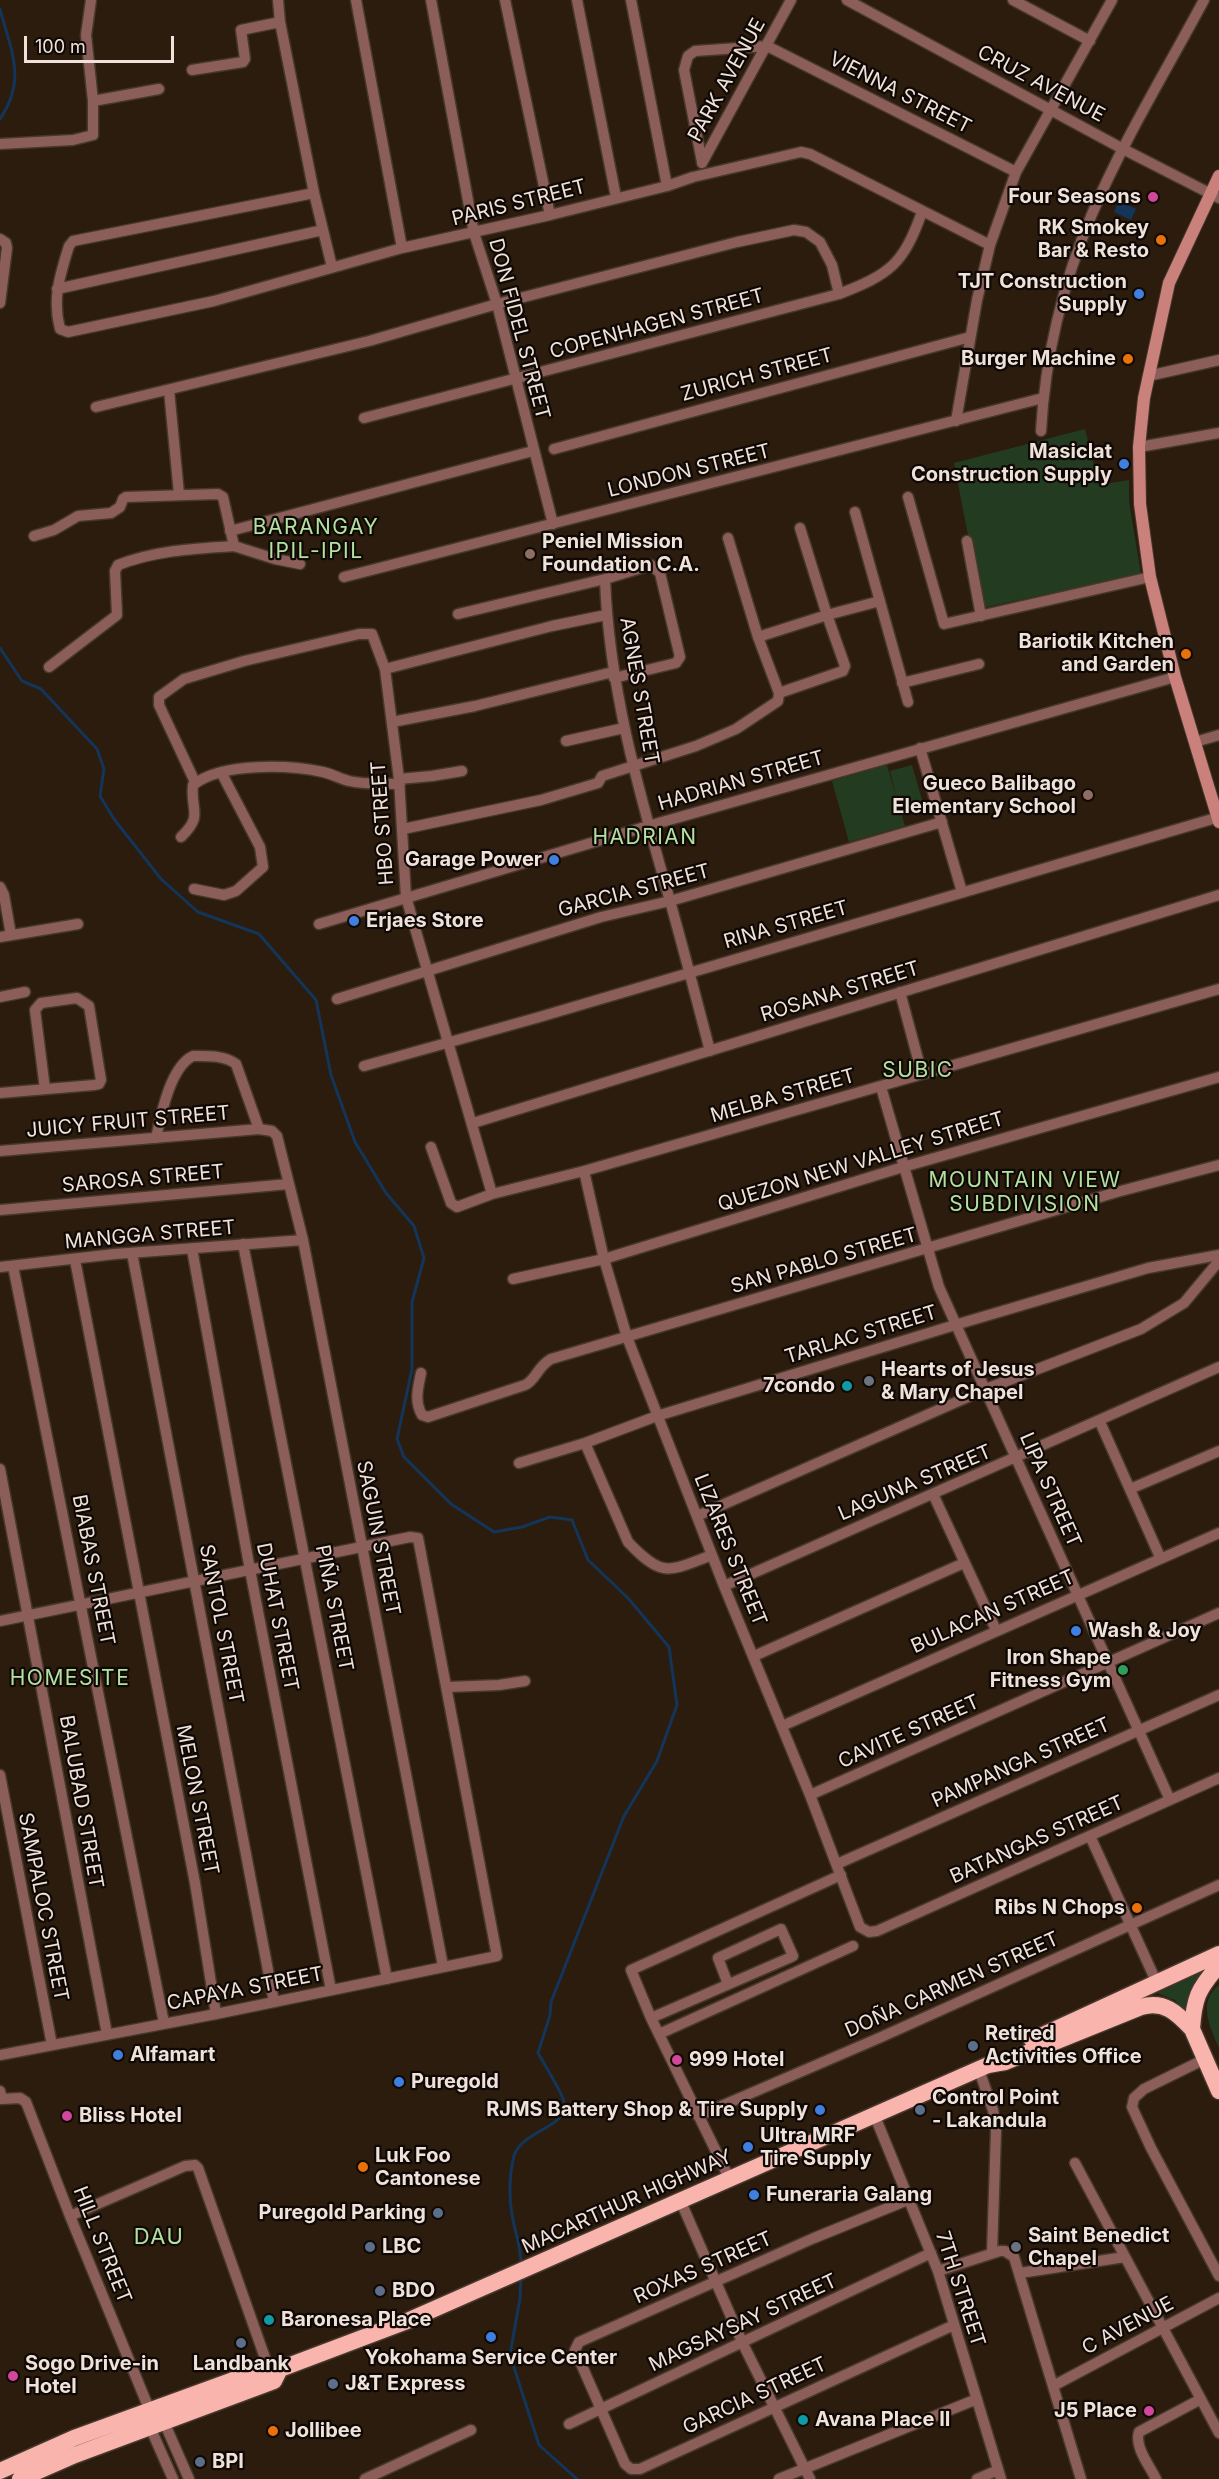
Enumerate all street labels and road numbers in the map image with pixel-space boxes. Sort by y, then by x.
street label: PARK AVENUE [683,14,771,146]
street label: CRUZ AVENUE [973,40,1109,128]
street label: VIENNA STREET [825,47,975,139]
street label: PARIS STREET [449,175,589,231]
street label: DON FIDEL STREET [483,236,555,422]
street label: COPENHAGEN STREET [547,284,767,364]
street label: ZURICH STREET [678,343,836,407]
street label: LONDON STREET [605,439,773,503]
street label: AGNES STREET [614,615,664,767]
street label: HADRIAN STREET [655,746,827,816]
street label: HBO STREET [367,760,399,886]
street label: GARCIA STREET [555,859,713,923]
street label: RINA STREET [721,896,851,954]
street label: ROSANA STREET [758,956,922,1028]
street label: MELBA STREET [708,1064,858,1128]
street label: JUICY FRUIT STREET [25,1101,231,1143]
street label: QUEZON NEW VALLEY STREET [715,1107,1007,1217]
street label: SAROSA STREET [61,1160,225,1198]
street label: MANGGA STREET [64,1216,236,1254]
street label: SAN PABLO STREET [728,1223,920,1299]
street label: TARLAC STREET [782,1300,940,1370]
street label: LIPA STREET [1014,1429,1086,1551]
street label: LAGUNA STREET [835,1440,995,1526]
street label: SAGUIN STREET [351,1458,405,1618]
street label: LIZARES STREET [689,1470,771,1630]
street label: BIABAS STREET [67,1493,119,1647]
street label: DUHAT STREET [251,1541,303,1693]
street label: SANTOL STREET [194,1542,248,1706]
street label: PIÑA STREET [310,1543,358,1673]
street label: BULACAN STREET [907,1565,1079,1659]
street label: CAVITE STREET [835,1690,983,1774]
street label: BALUBAD STREET [54,1713,108,1891]
street label: PAMPANGA STREET [928,1713,1114,1813]
street label: MELON STREET [171,1723,223,1877]
street label: BATANGAS STREET [946,1791,1128,1889]
street label: SAMPALOC STREET [13,1811,73,2003]
street label: DOÑA CARMEN STREET [841,1927,1063,2043]
street label: CAPAYA STREET [165,1962,325,2016]
street label: MACARTHUR HIGHWAY [518,2145,736,2259]
street label: HILL STREET [68,2183,136,2307]
street label: ROXAS STREET [630,2227,776,2309]
street label: 7TH STREET [930,2228,990,2350]
street label: MAGSAYSAY STREET [645,2269,841,2377]
street label: C AVENUE [1078,2292,1178,2360]
street label: GARCIA STREET [679,2352,831,2440]

